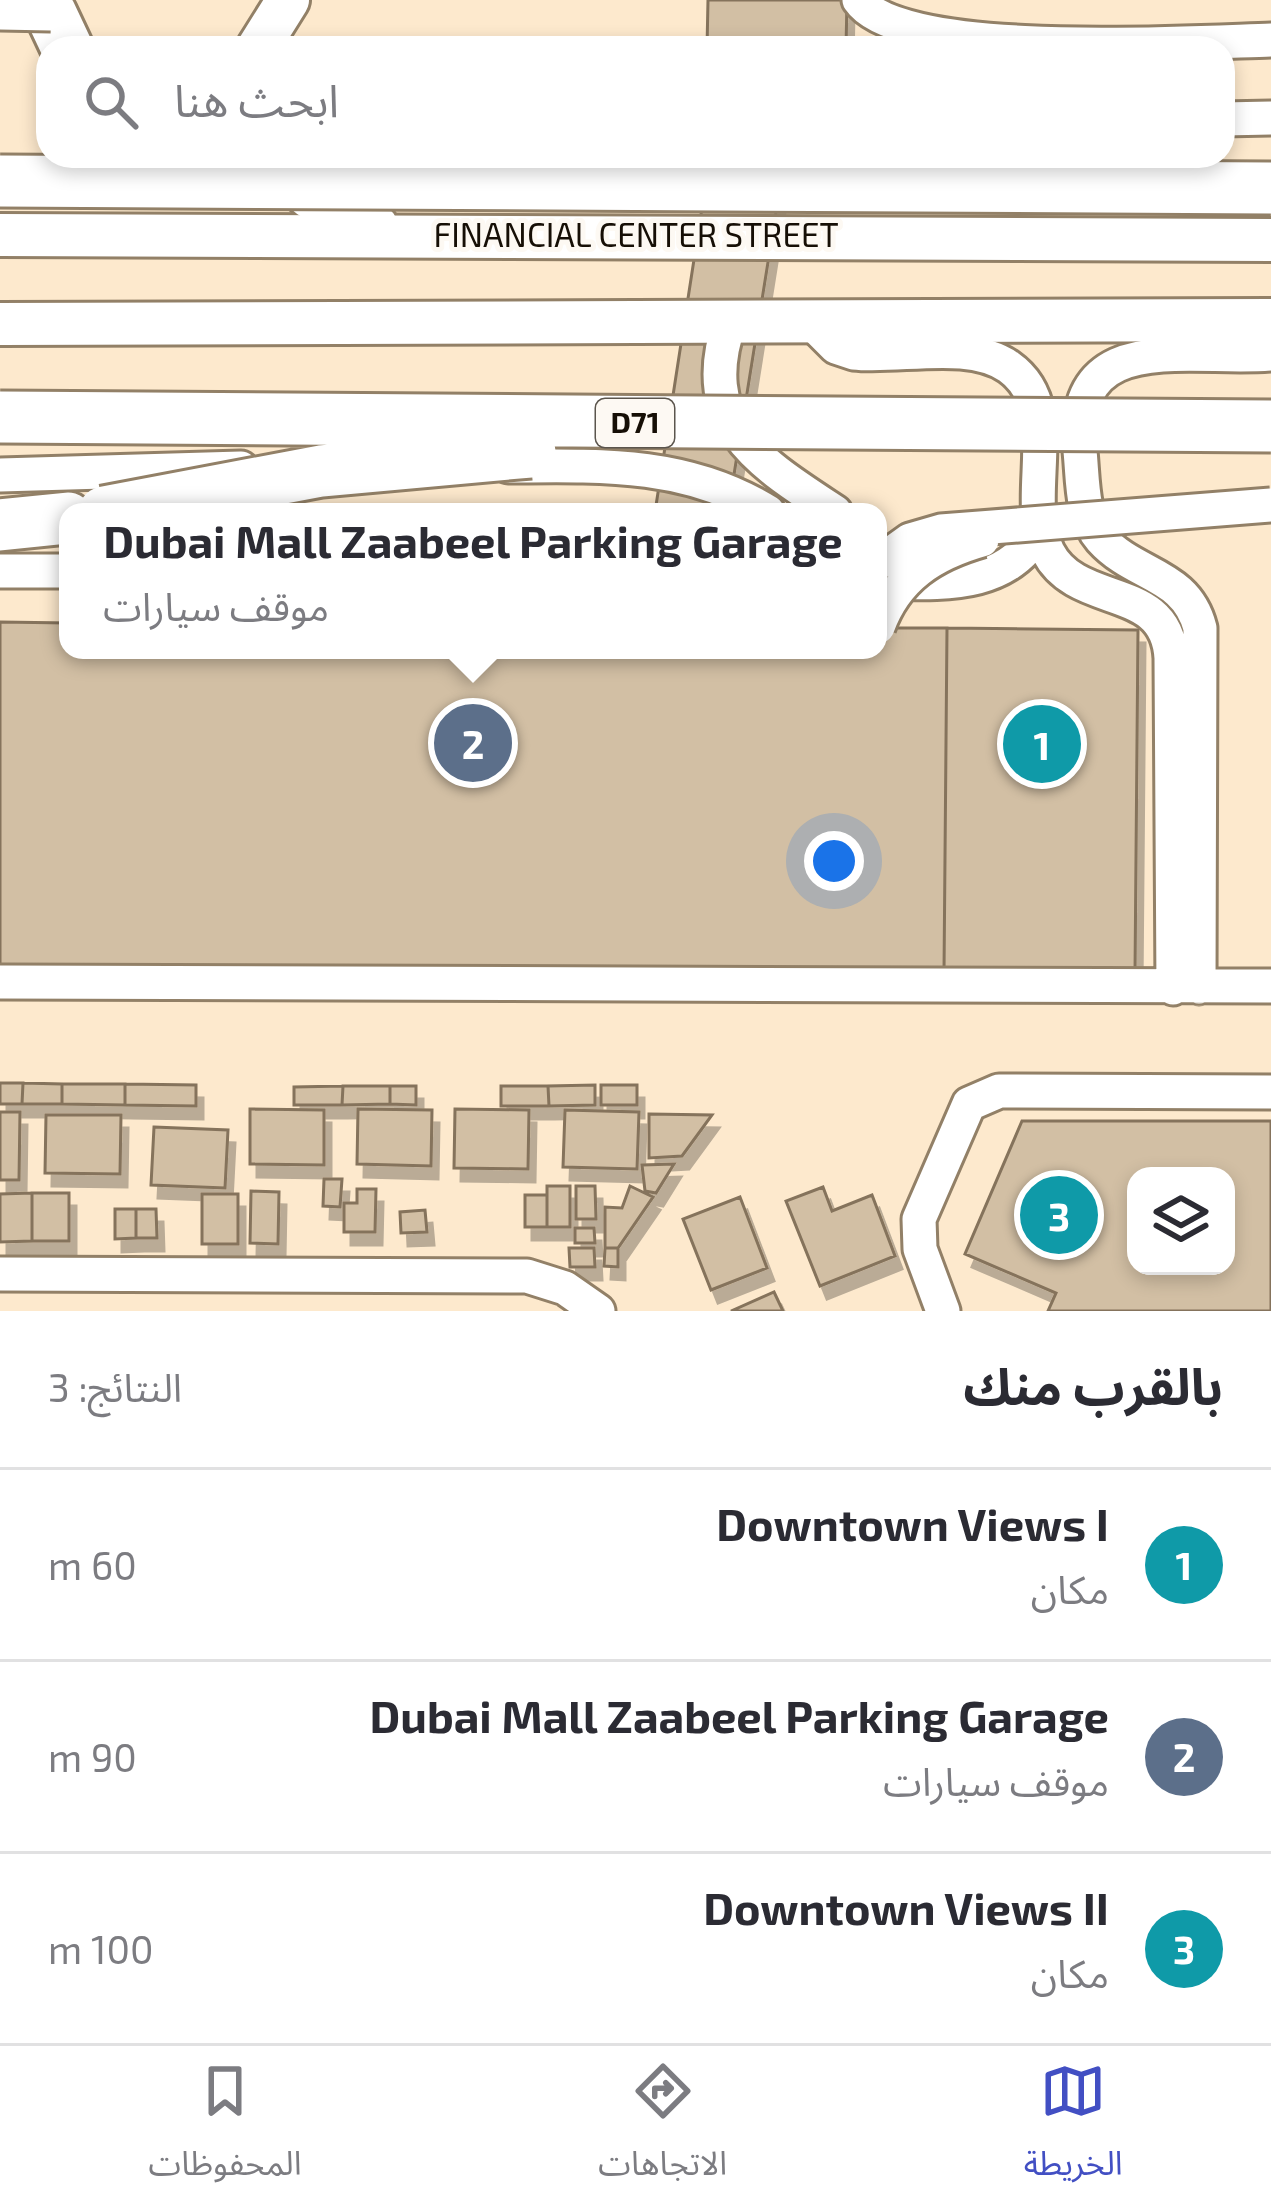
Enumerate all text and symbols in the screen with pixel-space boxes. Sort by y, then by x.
search box [36,36,1235,168]
icon: search [78,69,144,135]
text: ابحث هنا [174,72,339,126]
street label: FINANCIAL CENTER STREET [433,214,839,254]
road number: D71 [596,399,674,447]
popup [59,503,887,659]
text: Dubai Mall Zaabeel Parking Garage [103,513,843,567]
text: موقف سيارات [103,582,329,629]
pin: 2 [434,698,512,788]
pin: 1 [1003,699,1081,789]
your location [804,831,864,891]
map controls [1127,1167,1235,1275]
button: layers [1127,1167,1235,1275]
pin: 3 [1020,1170,1098,1260]
text: بالقرب منك [963,1354,1223,1415]
text: النتائج: 3 [48,1363,182,1410]
text: Downtown Views I [716,1496,1109,1550]
text: 60 m [48,1541,137,1588]
text: 1 [1176,1541,1192,1588]
text: مكان [1031,1565,1109,1612]
text: Dubai Mall Zaabeel Parking Garage [370,1688,1109,1742]
text: 90 m [48,1733,137,1780]
text: 2 [1173,1733,1195,1780]
text: موقف سيارات [883,1757,1109,1804]
text: Downtown Views II [703,1880,1109,1934]
text: 100 m [48,1925,153,1972]
text: 3 [1173,1925,1195,1972]
text: مكان [1031,1949,1109,1996]
tab: المحفوظات [148,2058,302,2199]
tab: الاتجاهات [598,2058,727,2199]
tab: الخريطة [1024,2058,1123,2199]

